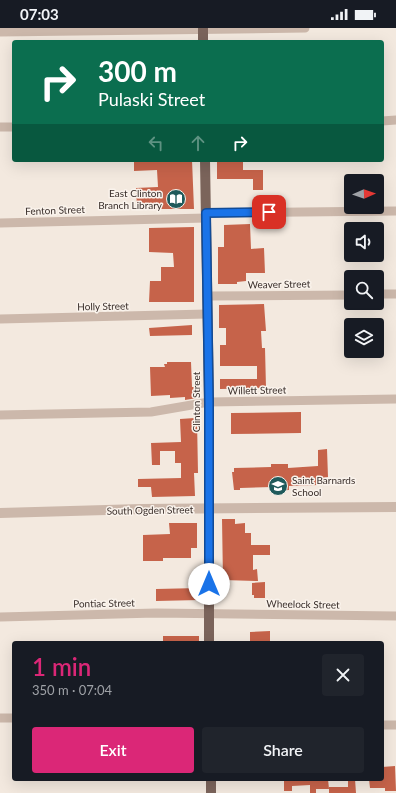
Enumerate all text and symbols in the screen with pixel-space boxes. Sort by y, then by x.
text: 07:03 [20,5,59,23]
text: 300 m [98,54,177,88]
icon: right [32,56,84,108]
text: Pulaski Street [98,88,205,110]
icon: left [145,132,167,154]
icon: ahead [187,132,209,154]
icon: right [229,132,251,154]
north arrow [344,174,384,214]
map controls [344,174,384,358]
place label: East Clinton Branch Library [98,187,163,211]
library icon: East Clinton Branch Library [165,188,187,210]
pin [252,195,286,229]
icon: arrive [258,201,280,223]
street label: Fenton Street [25,203,85,217]
button: sound [344,222,384,262]
button: search [344,270,384,310]
street label: Weaver Street [248,277,311,291]
street label: Holly Street [77,300,129,312]
button: layers [344,318,384,358]
street label: Clinton Street [190,371,202,432]
street label: Willett Street [228,383,287,397]
place label: Saint Barnards School [292,474,355,498]
school or university icon: Saint Barnards School [267,475,289,497]
street label: South Ogden Street [107,503,194,517]
position arrow [188,563,230,605]
street label: Pontiac Street [73,596,135,610]
street label: Wheelock Street [266,597,340,611]
text: 1 min [32,652,91,681]
button: close [322,654,364,696]
text: 350 m · 07:04 [32,682,112,698]
button: Exit [32,727,194,773]
button: Share [202,727,364,773]

